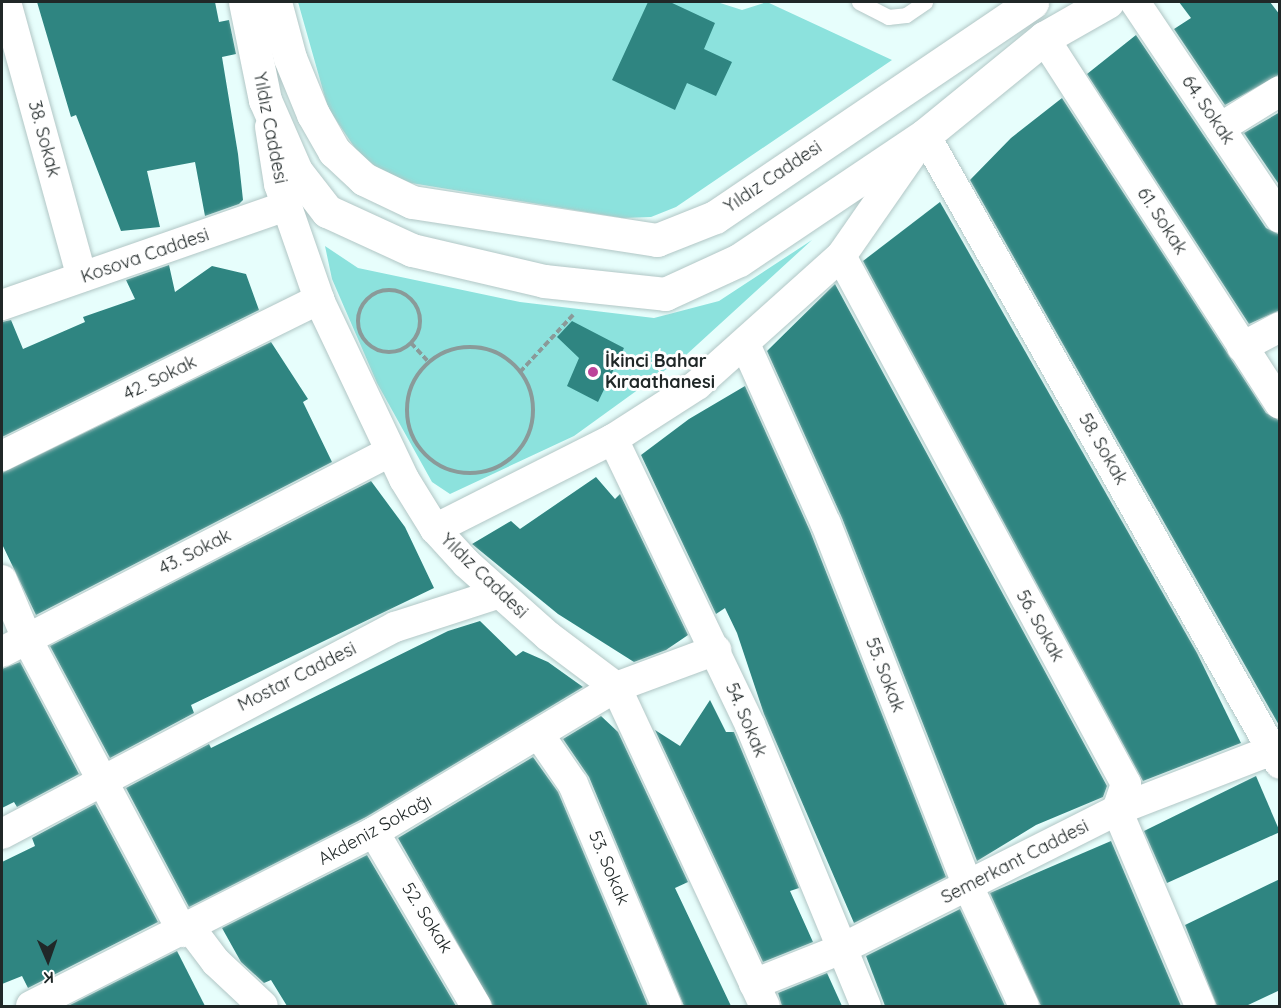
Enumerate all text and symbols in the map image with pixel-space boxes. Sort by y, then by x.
street label: Yıldız Caddesi [249,70,291,186]
street label: 64. Sokak [1177,71,1239,149]
street label: 38. Sokak [23,98,65,180]
street label: Yıldız Caddesi [720,136,826,218]
street label: 61. Sokak [1132,183,1192,259]
street label: Kosova Caddesi [78,224,212,288]
street label: 42. Sokak [120,351,200,405]
place label: İkinci Bahar Kıraathanesi [605,351,715,394]
marker: İkinci Bahar Kıraathanesi [586,365,600,379]
street label: 58. Sokak [1074,409,1132,489]
street label: 43. Sokak [155,525,235,579]
street label: Yıldız Caddesi [436,529,532,623]
street label: 56. Sokak [1011,586,1069,666]
street label: 55. Sokak [861,635,909,715]
street label: Mostar Caddesi [234,638,360,716]
street label: 54. Sokak [721,680,771,760]
street label: Akdeniz Sokağı [315,790,435,870]
street label: Semerkant Caddesi [938,815,1092,909]
street label: 53. Sokak [584,828,634,908]
street label: 52. Sokak [397,879,457,957]
north arrow [18,930,78,990]
text: K [43,968,54,988]

